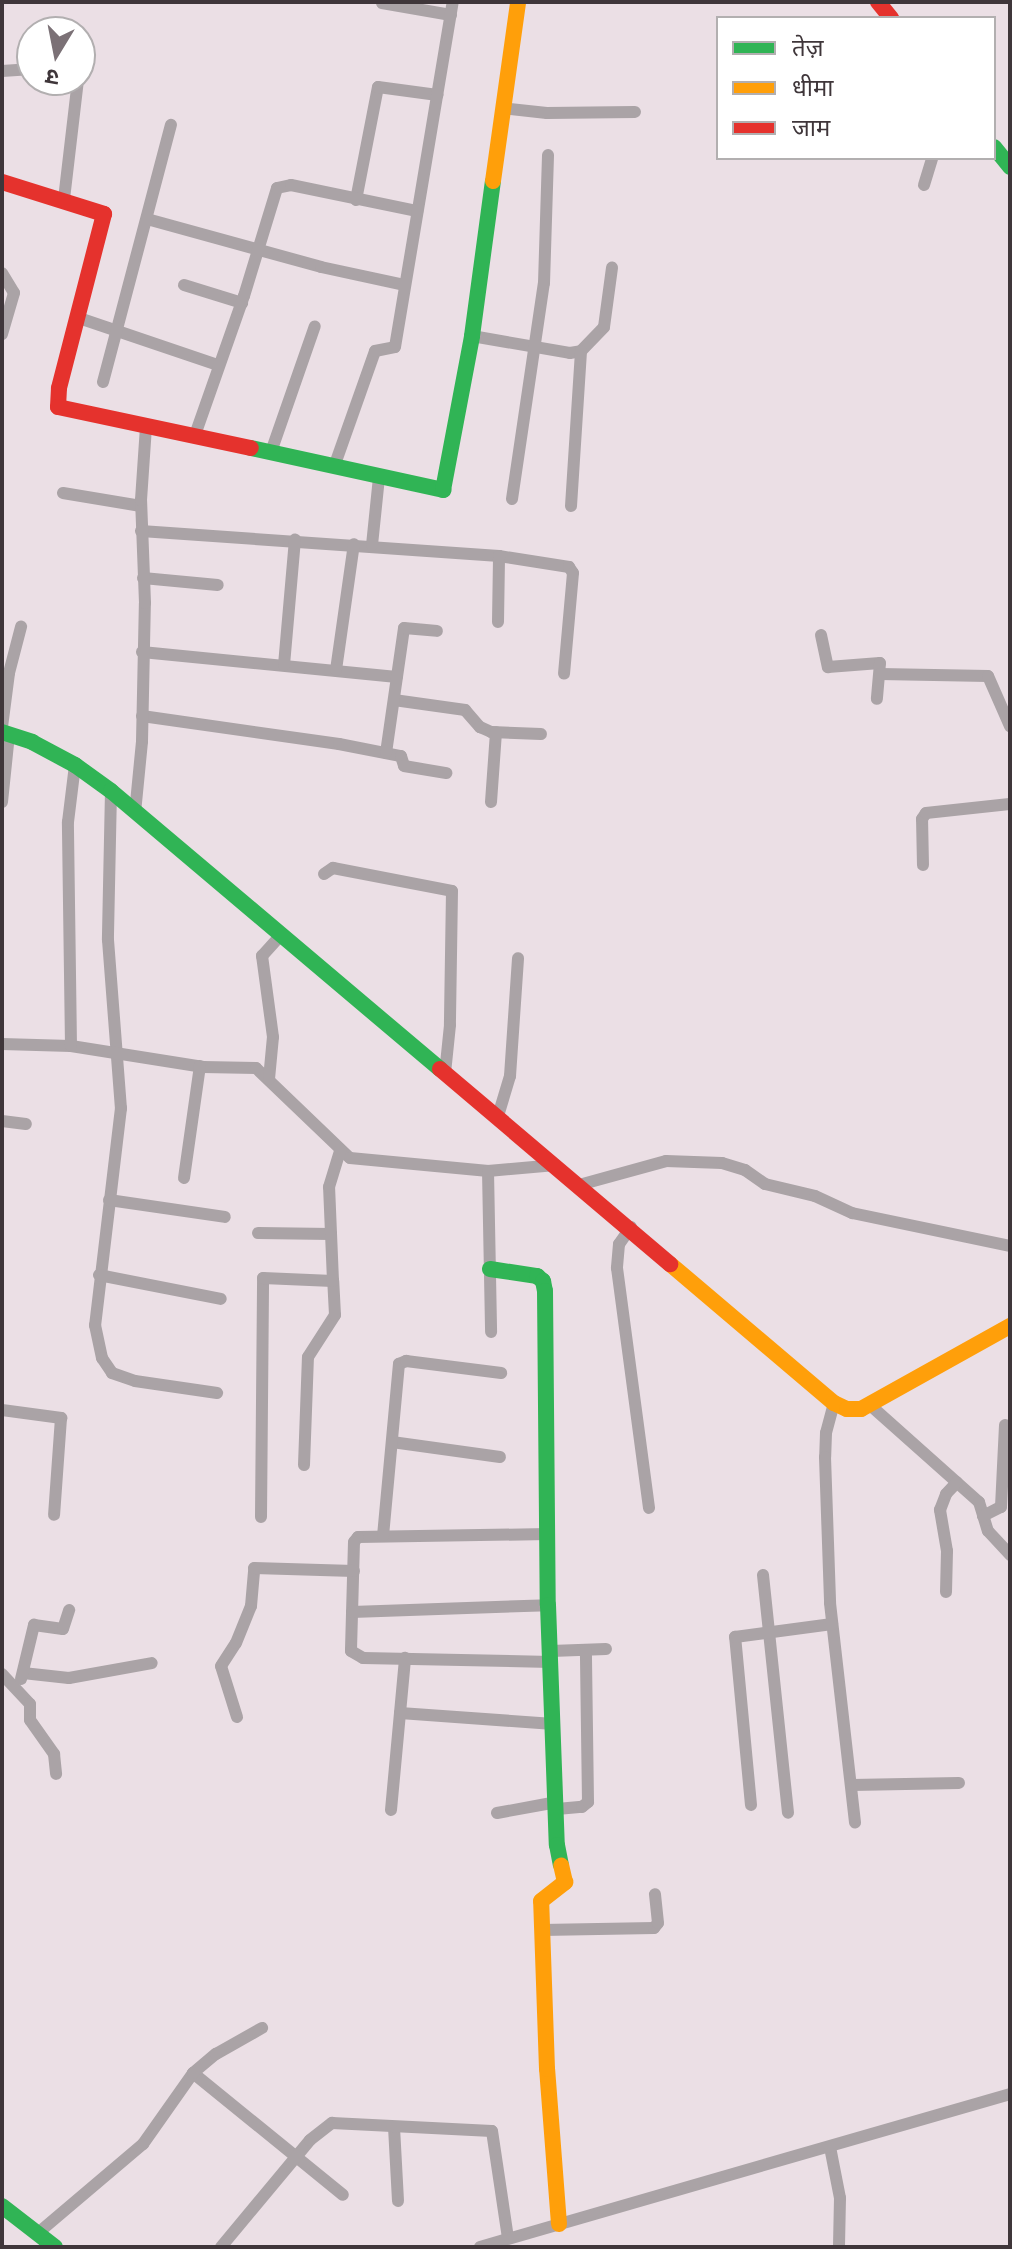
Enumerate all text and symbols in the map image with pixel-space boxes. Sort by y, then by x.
north arrow [16,16,96,96]
legend [716,16,996,160]
text: तेज़ [792,31,824,63]
text: उ [43,63,61,94]
text: धीमा [792,71,834,103]
text: जाम [792,111,830,143]

